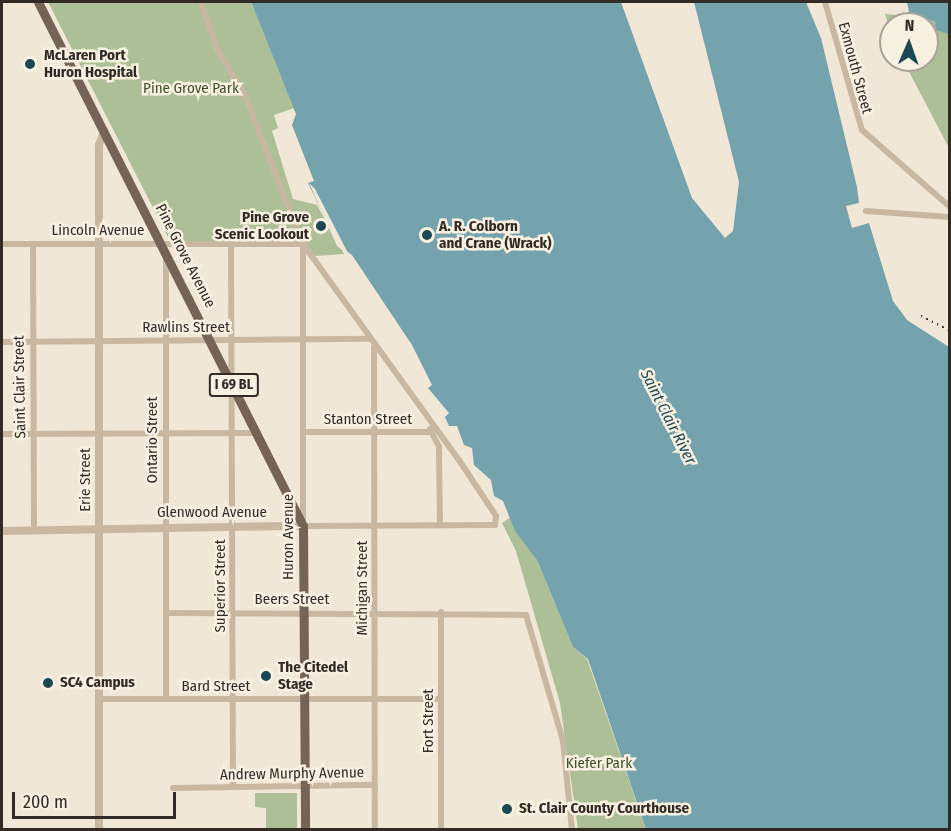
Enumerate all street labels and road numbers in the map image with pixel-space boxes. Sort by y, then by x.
street label: Exmouth Street [834,20,876,116]
street label: Pine Grove Avenue [151,201,219,311]
street label: Lincoln Avenue [52,222,144,240]
street label: Rawlins Street [142,319,230,337]
street label: Saint Clair Street [10,335,30,439]
road number: I 69 BL [208,374,260,396]
street label: Ontario Street [144,397,162,483]
street label: Stanton Street [324,411,412,429]
street label: Erie Street [77,448,95,512]
street label: Huron Avenue [280,494,298,580]
street label: Glenwood Avenue [157,504,267,522]
street label: Superior Street [212,539,230,633]
street label: Michigan Street [354,541,372,635]
street label: Beers Street [255,591,329,609]
street label: Bard Street [182,678,250,696]
street label: Fort Street [420,689,438,753]
street label: Andrew Murphy Avenue [220,764,364,784]

